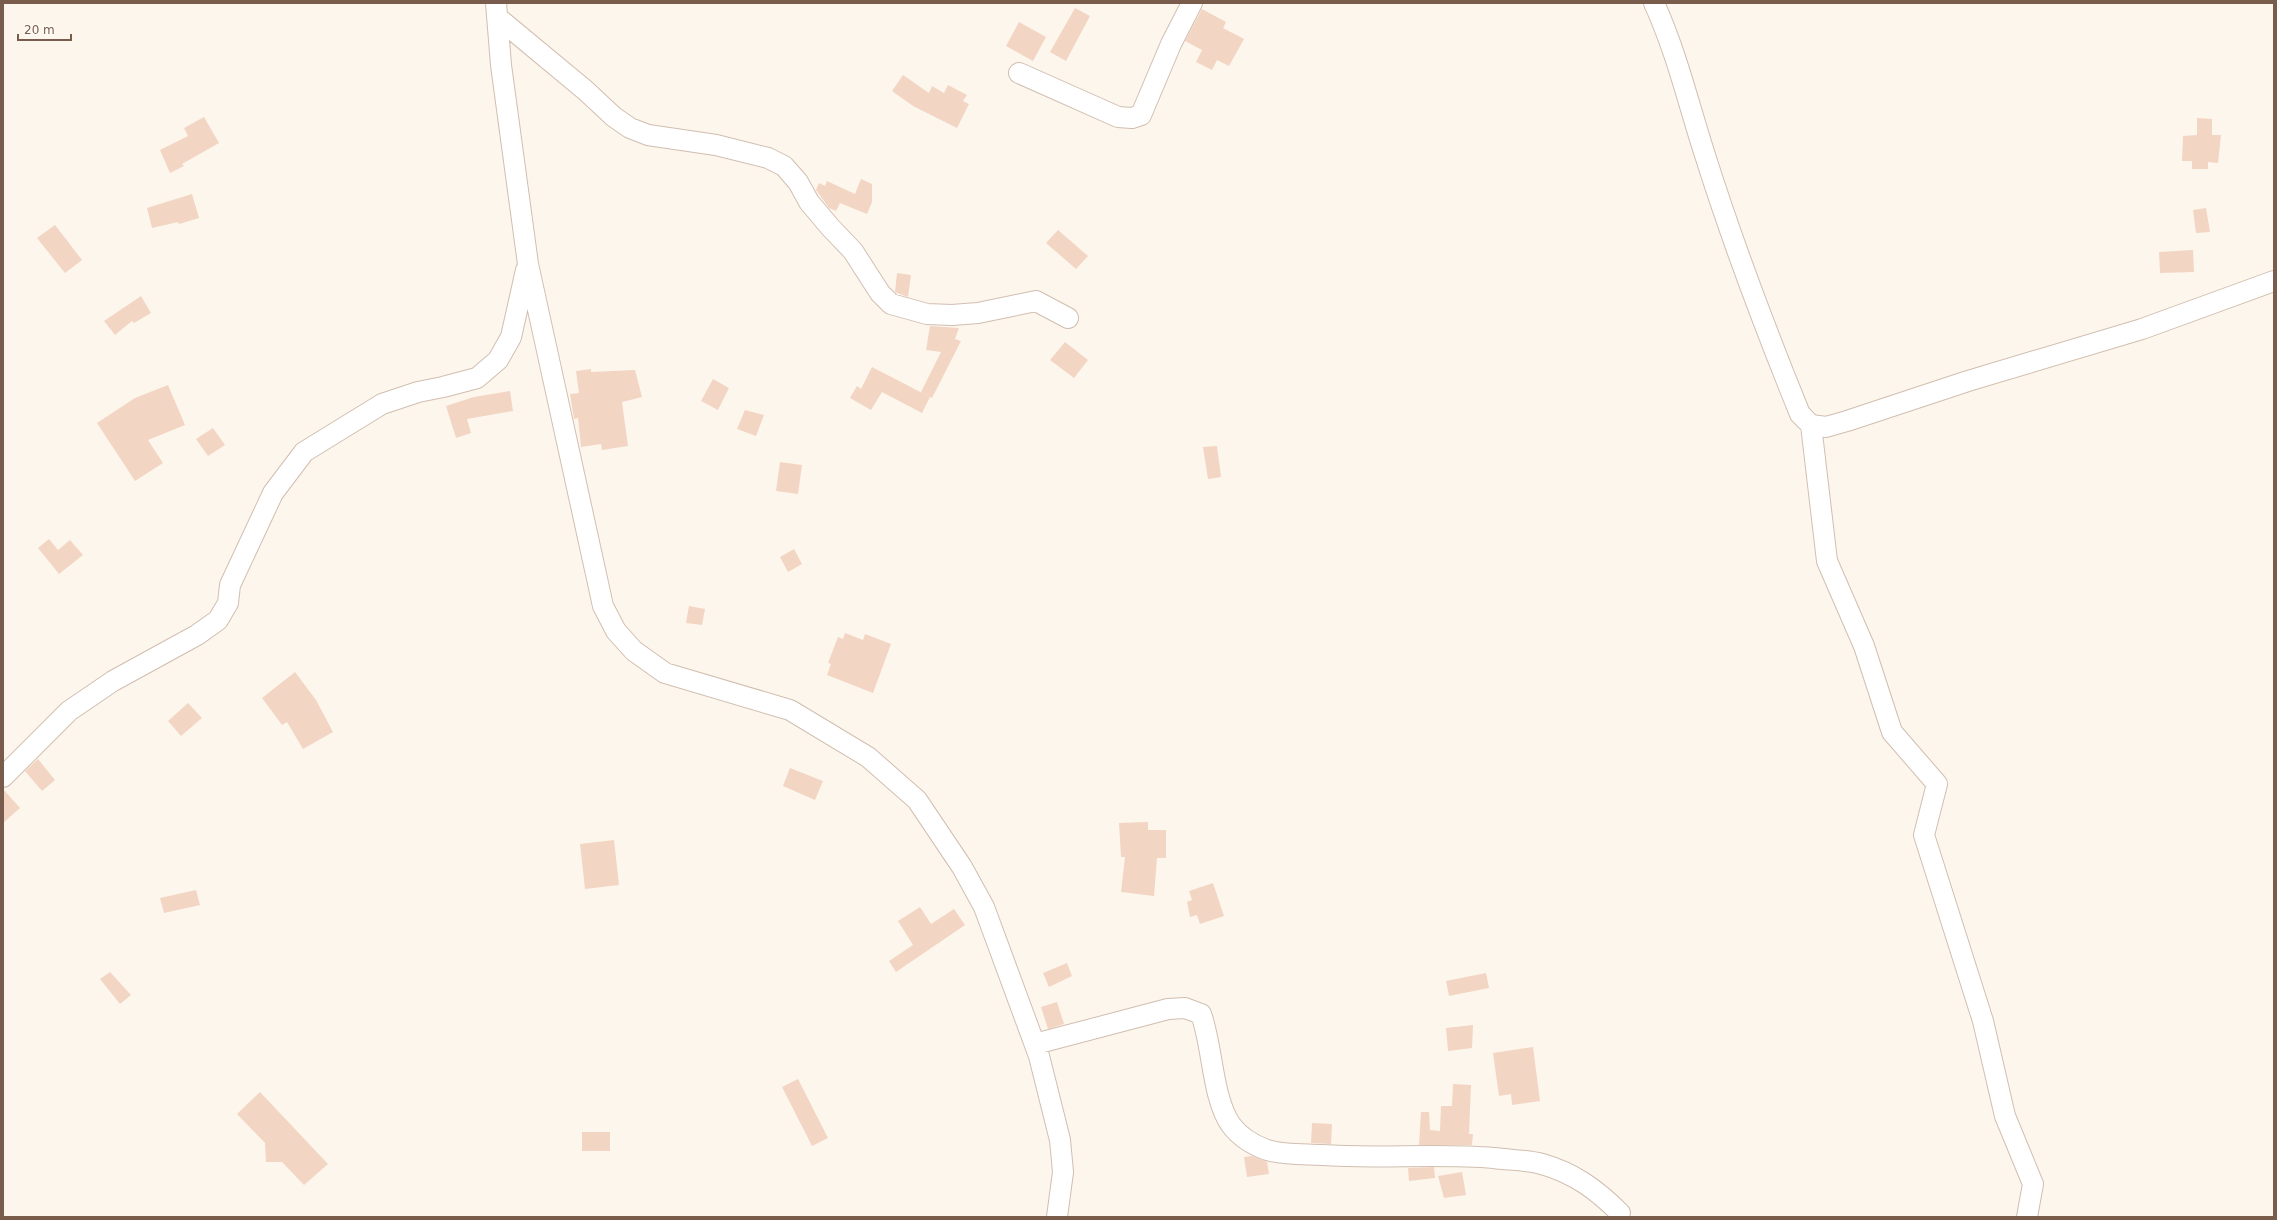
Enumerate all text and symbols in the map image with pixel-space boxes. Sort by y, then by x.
scale bar [18,16,71,42]
text: 20 m [24,23,55,37]

